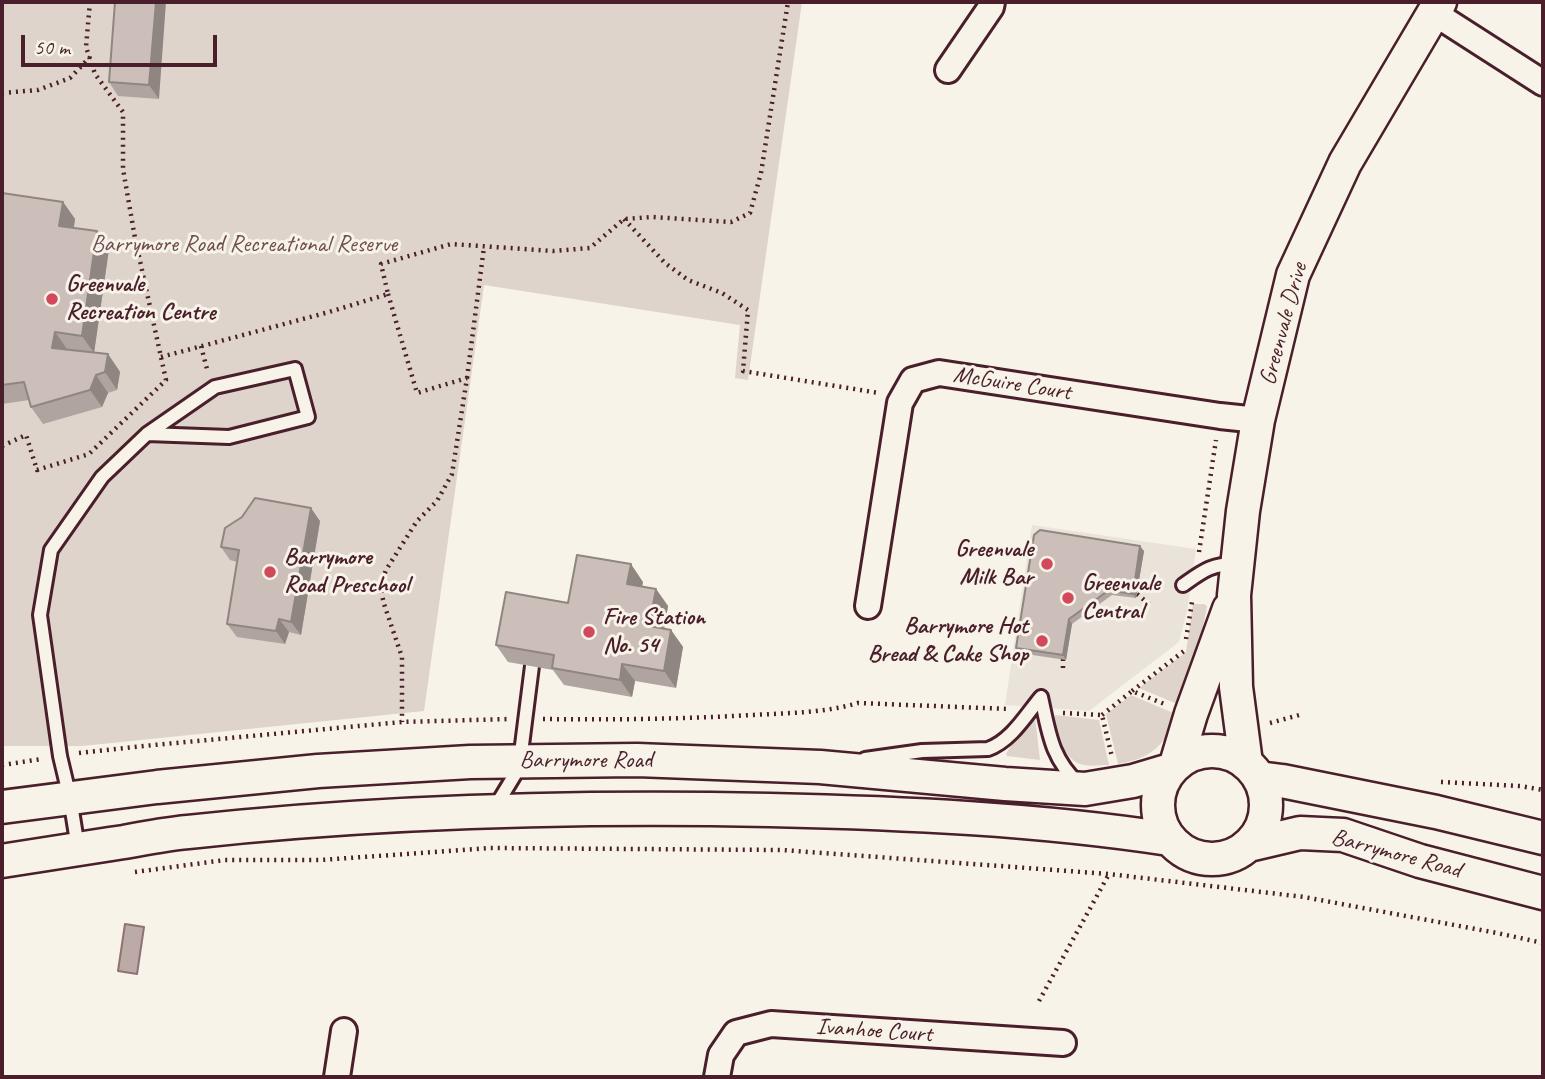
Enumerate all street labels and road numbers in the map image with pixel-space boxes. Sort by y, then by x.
street label: Greenvale Drive [1254,260,1314,388]
street label: McGuire Court [951,360,1073,408]
street label: Barrymore Road [520,747,652,775]
street label: Barrymore Road [1328,823,1464,885]
street label: Ivanhoe Court [815,1013,933,1049]

